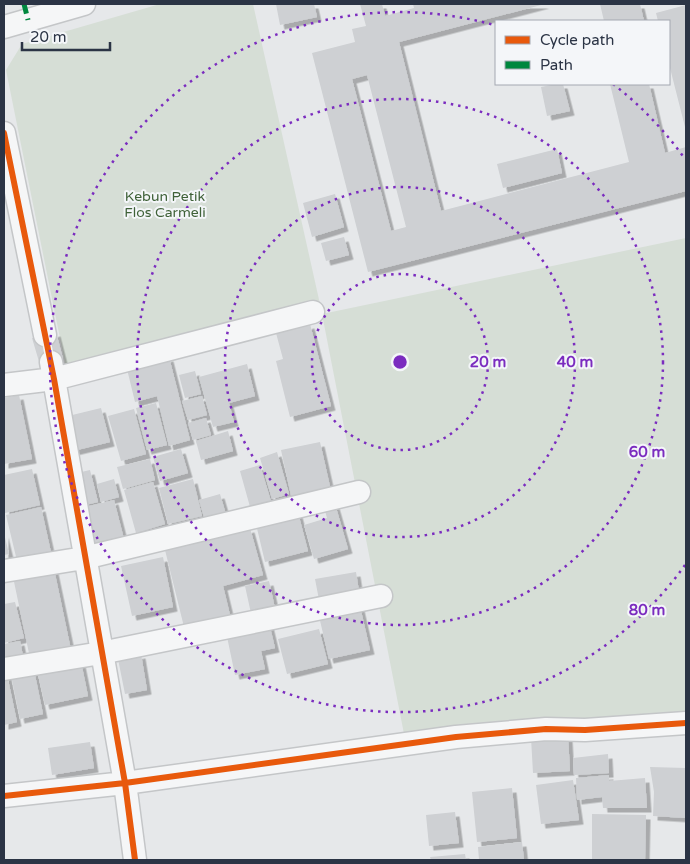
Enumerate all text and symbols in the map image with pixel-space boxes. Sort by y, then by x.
scale bar [22,20,110,52]
legend [495,20,670,85]
text: 20 m [30,28,67,46]
text: Cycle path [540,31,614,49]
text: Path [540,56,573,74]
park label: Kebun Petik Flos Carmeli [124,188,206,221]
centre of rings [391,353,409,371]
text: 20 m [470,353,506,371]
text: 40 m [557,353,593,371]
text: 60 m [629,443,665,461]
text: 80 m [629,601,665,619]

